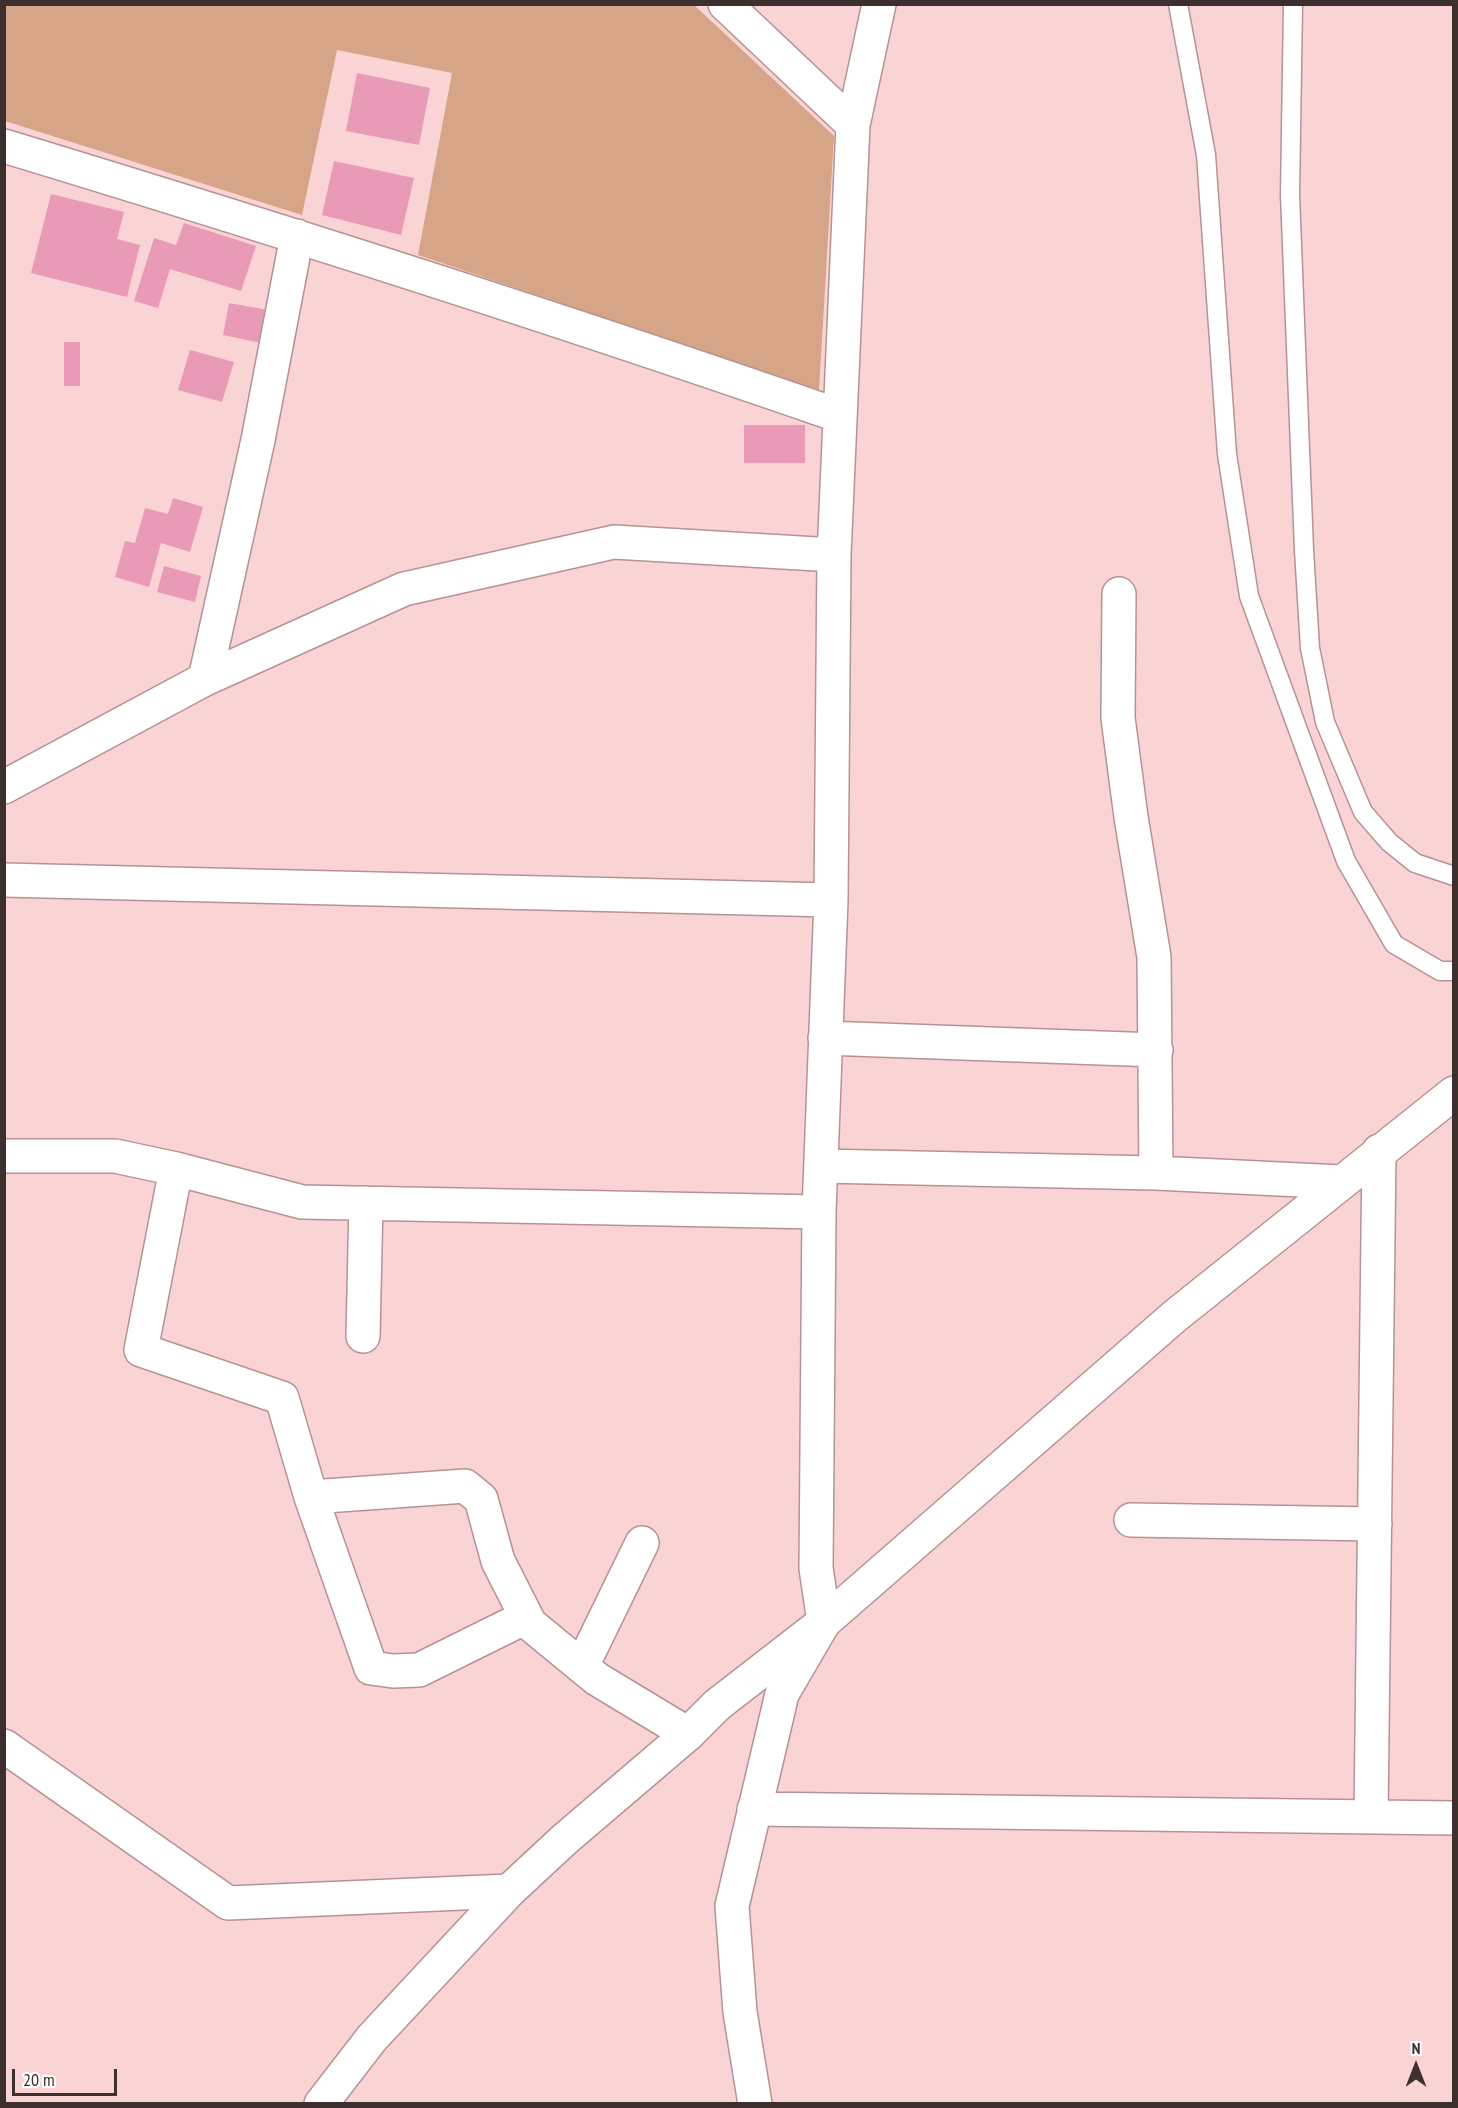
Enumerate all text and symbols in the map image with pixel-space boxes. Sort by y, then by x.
north arrow [1386,2036,1446,2096]
text: N [1412,2038,1420,2058]
scale bar [15,2057,120,2095]
text: 20 m [23,2068,55,2091]

